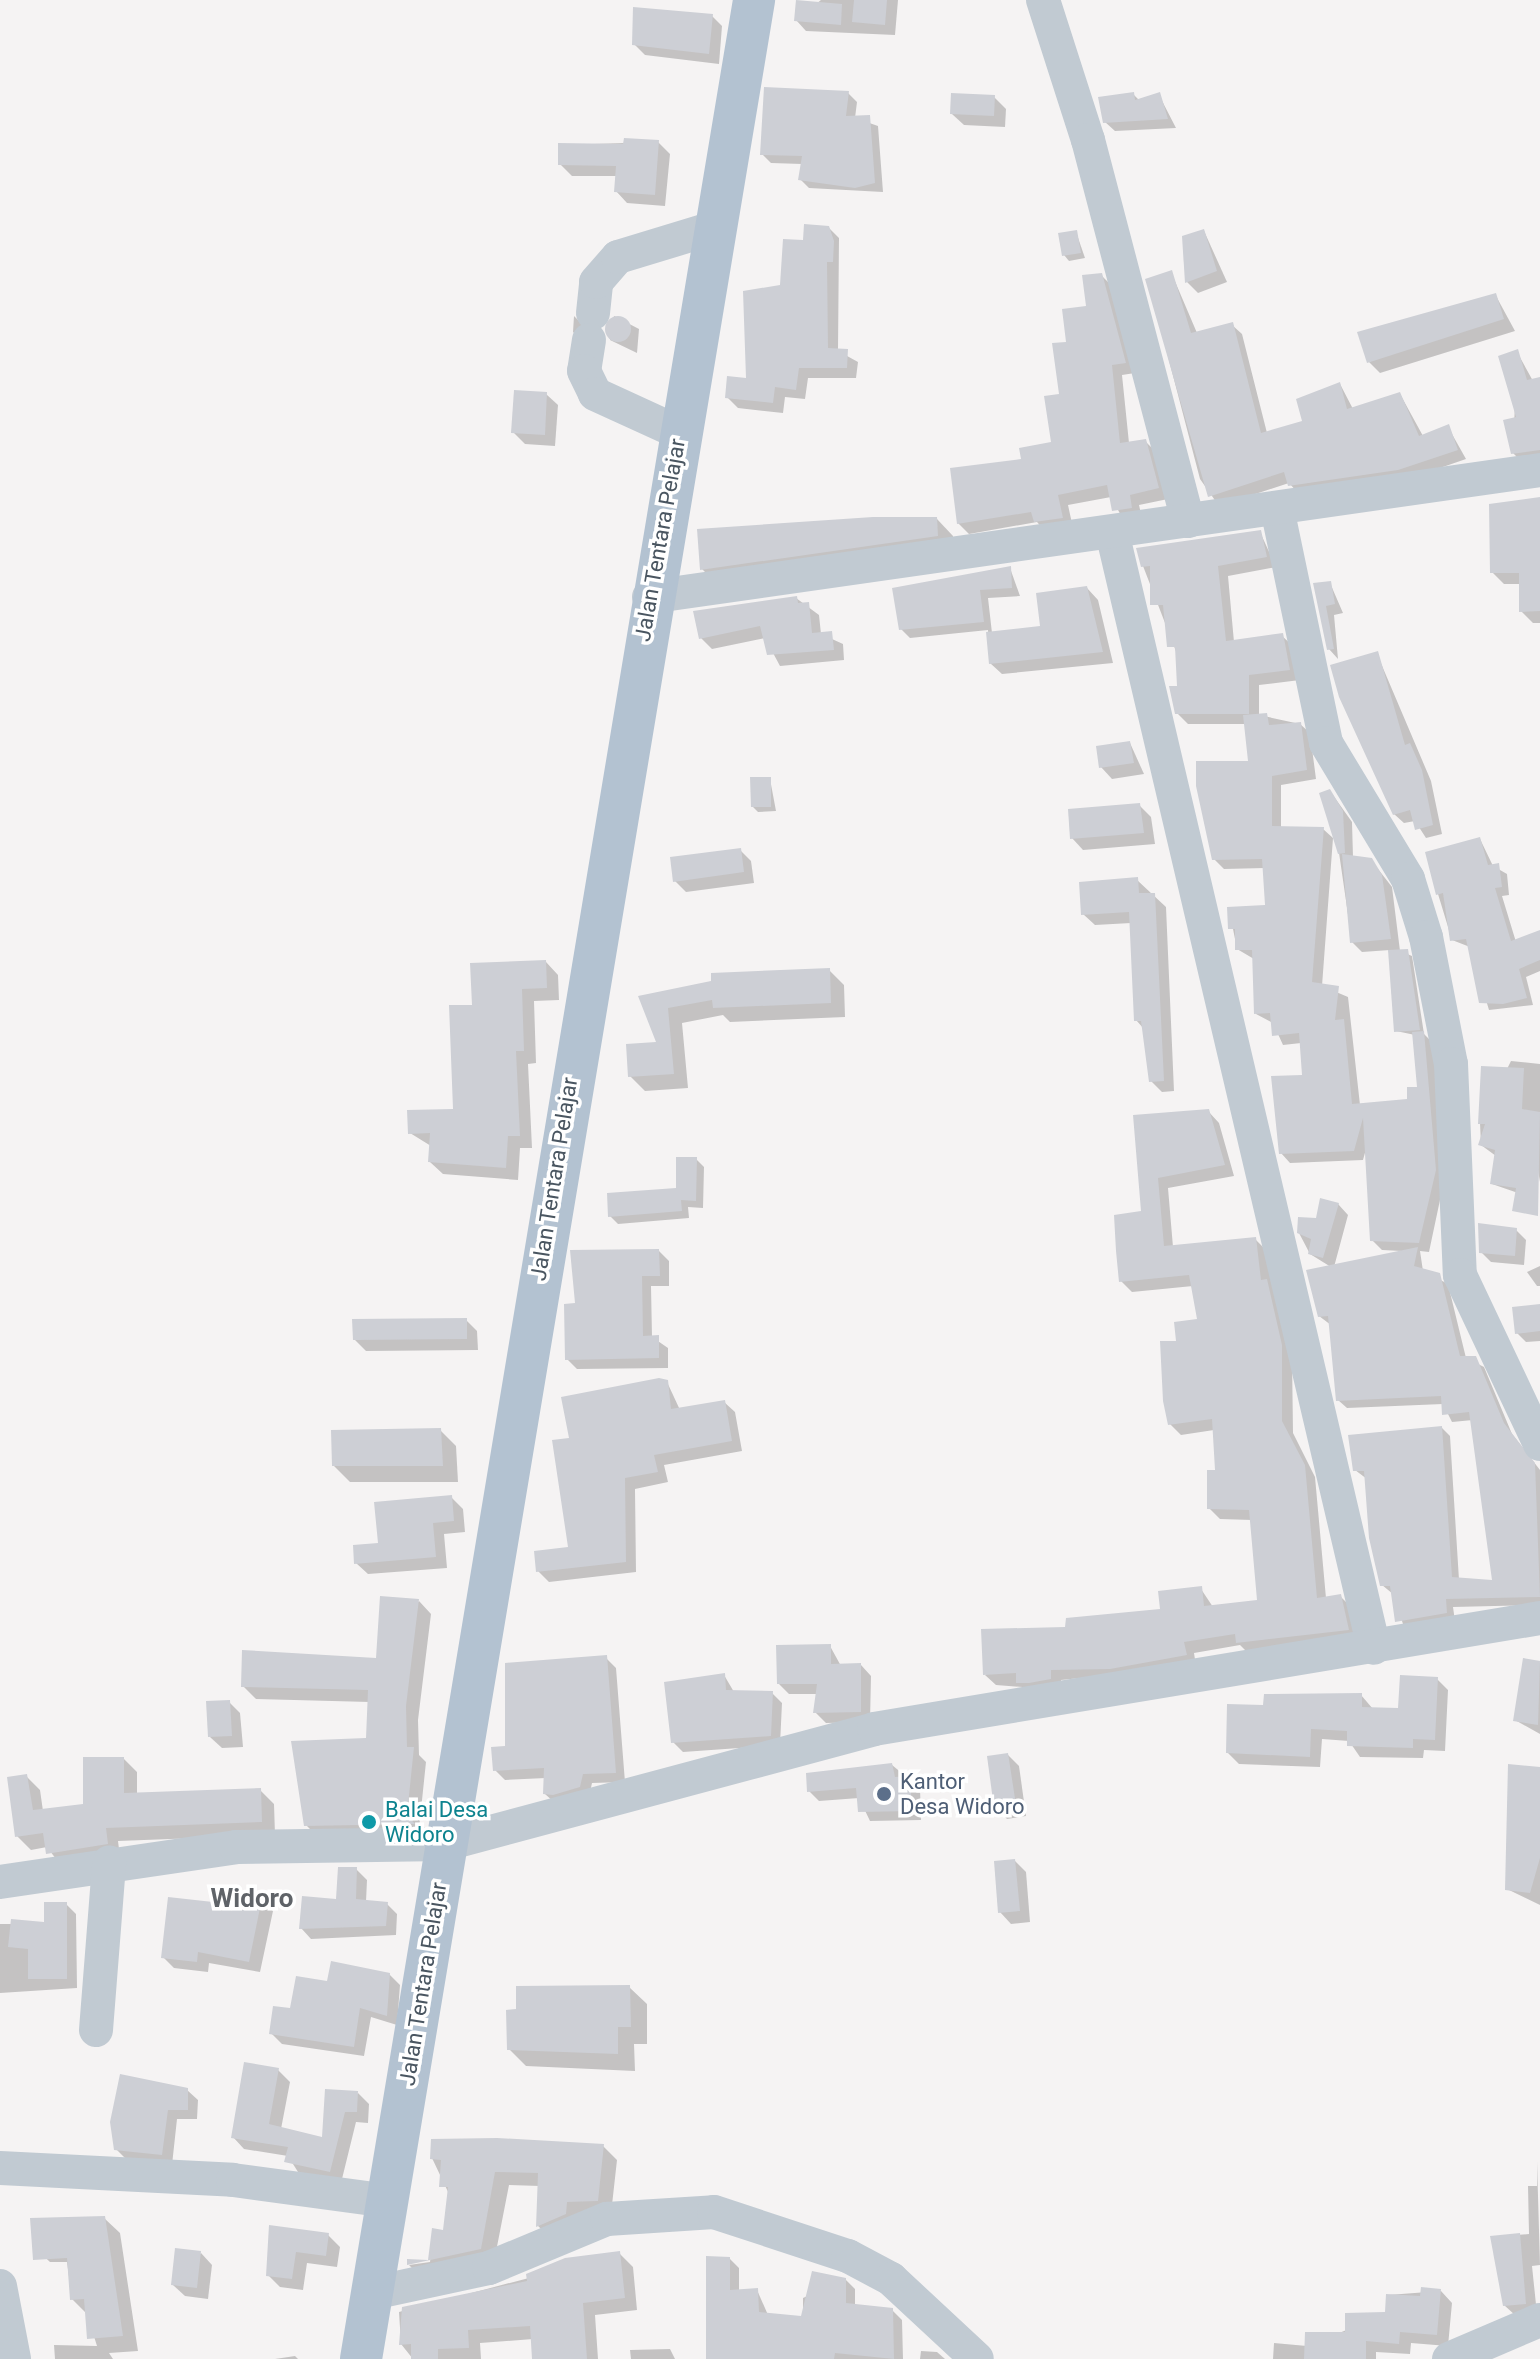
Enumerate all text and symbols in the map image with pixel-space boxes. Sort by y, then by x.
street label: Jalan Tentara Pelajar [629,436,691,644]
street label: Jalan Tentara Pelajar [525,1075,583,1283]
place label: Kantor Desa Widoro [900,1768,1024,1820]
marker: Kantor Desa Widoro [875,1785,893,1803]
place label: Balai Desa Widoro [385,1796,488,1848]
marker: Balai Desa Widoro [360,1813,378,1831]
street label: Jalan Tentara Pelajar [394,1880,452,2088]
district label: Widoro [211,1883,293,1915]

